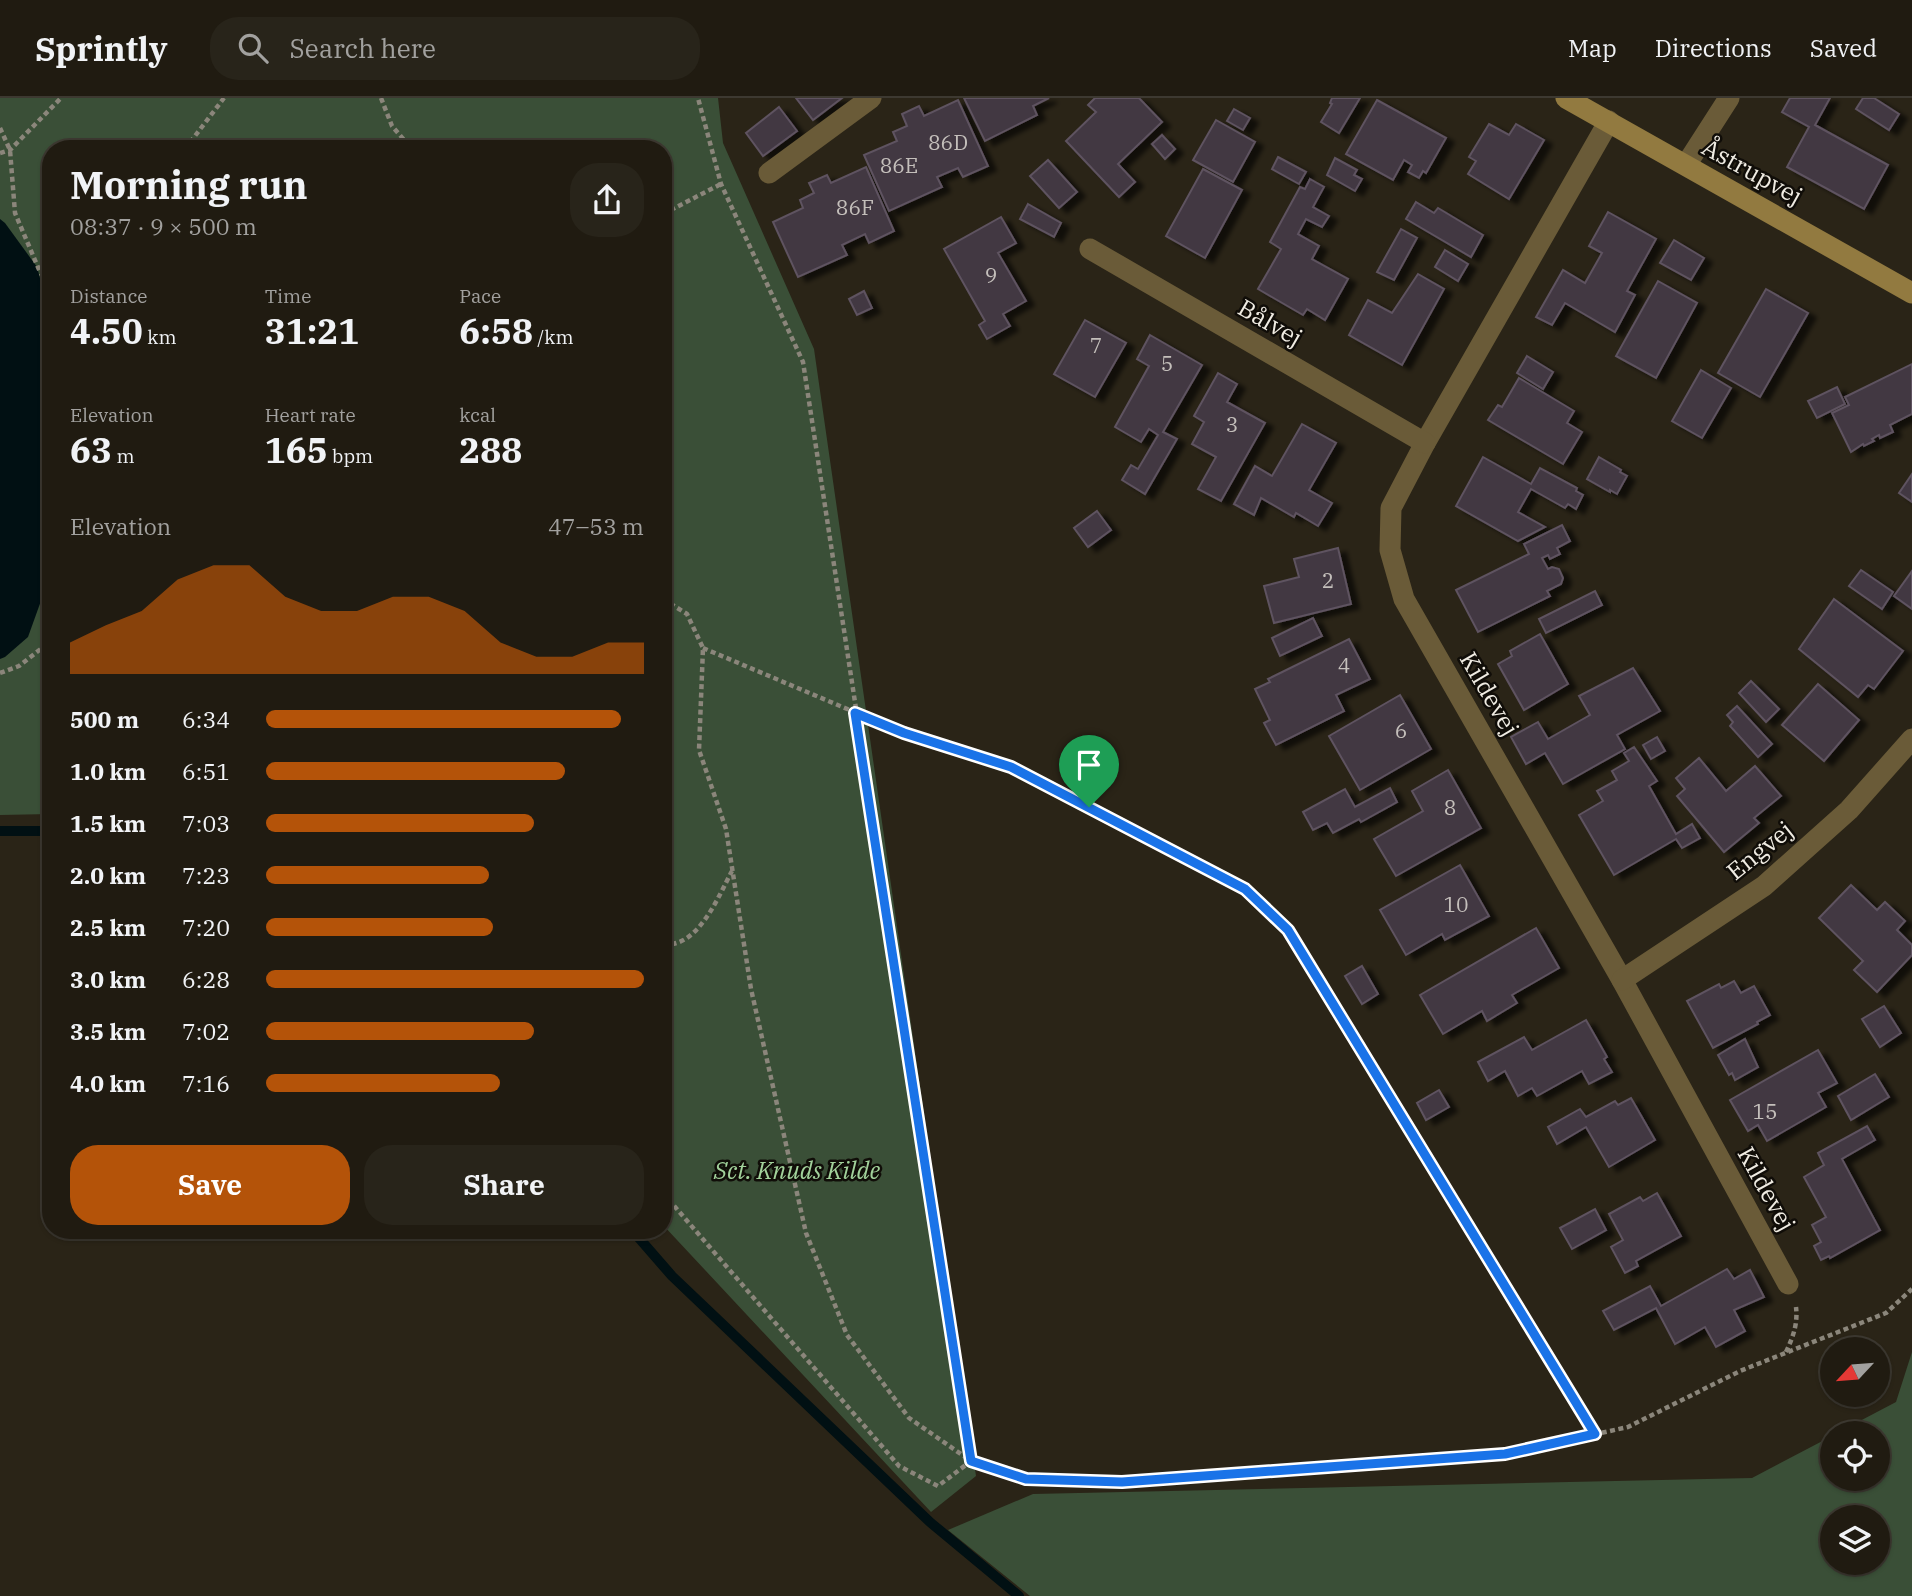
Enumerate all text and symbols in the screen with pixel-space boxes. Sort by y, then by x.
search box [210,17,700,80]
text: Sprintly [35,27,168,70]
icon: search [234,29,272,67]
text: Search here [290,31,436,65]
text: Map [1568,32,1617,64]
text: Directions [1655,32,1772,64]
text: Saved [1810,32,1877,64]
house number: 86D [928,128,968,156]
street label: Åstrupvej [1697,131,1808,212]
house number: 86E [880,151,918,179]
text: Morning run [70,160,308,209]
button: share [570,163,644,237]
house number: 86F [836,193,874,221]
text: 08:37 · 9 × 500 m [70,211,257,241]
house number: 9 [985,261,997,289]
text: Distance [70,284,148,308]
text: Time [265,284,311,308]
text: Pace [459,284,501,308]
street label: Bålvej [1233,291,1308,353]
text: 4.50 [70,308,143,354]
text: 31:21 [265,308,359,354]
text: 6:58 [459,308,533,354]
text: km [143,325,177,349]
text: /km [533,325,574,349]
house number: 7 [1090,331,1102,359]
house number: 5 [1161,349,1173,377]
text: Elevation [70,403,154,427]
text: Heart rate [265,403,356,427]
text: kcal [459,403,496,427]
house number: 3 [1226,410,1238,438]
text: 63 [70,427,112,473]
text: 165 [265,427,328,473]
text: 288 [459,427,522,473]
text: m [112,444,135,468]
text: bpm [328,444,373,468]
text: Elevation [70,511,171,541]
text: 47–53 m [548,511,644,541]
house number: 2 [1322,566,1334,594]
street label: Kildevej [1453,646,1527,741]
house number: 4 [1338,651,1350,679]
text: 500 m [70,704,139,734]
text: 6:34 [182,704,230,734]
house number: 6 [1395,716,1407,744]
pin [1059,735,1119,807]
icon: arrive [1070,746,1108,784]
text: 1.0 km [70,756,146,786]
text: 6:51 [182,756,230,786]
house number: 8 [1444,793,1456,821]
text: 1.5 km [70,808,146,838]
text: 7:03 [182,808,230,838]
street label: Engvej [1719,814,1799,887]
text: 2.0 km [70,860,146,890]
text: 7:23 [182,860,230,890]
house number: 10 [1443,890,1469,918]
text: 2.5 km [70,912,146,942]
text: 7:20 [182,912,230,942]
text: 3.0 km [70,964,146,994]
text: 6:28 [182,964,230,994]
text: 3.5 km [70,1016,146,1046]
text: 7:02 [182,1016,230,1046]
text: 4.0 km [70,1068,146,1098]
text: 7:16 [182,1068,230,1098]
house number: 15 [1752,1097,1778,1125]
street label: Kildevej [1731,1141,1803,1236]
button: Save [70,1145,350,1225]
button: Share [364,1145,644,1225]
park label: Sct. Knuds Kilde [713,1154,881,1186]
north arrow [1820,1337,1890,1407]
map controls [1820,1337,1890,1575]
button: locate [1820,1421,1890,1491]
button: layers [1820,1505,1890,1575]

